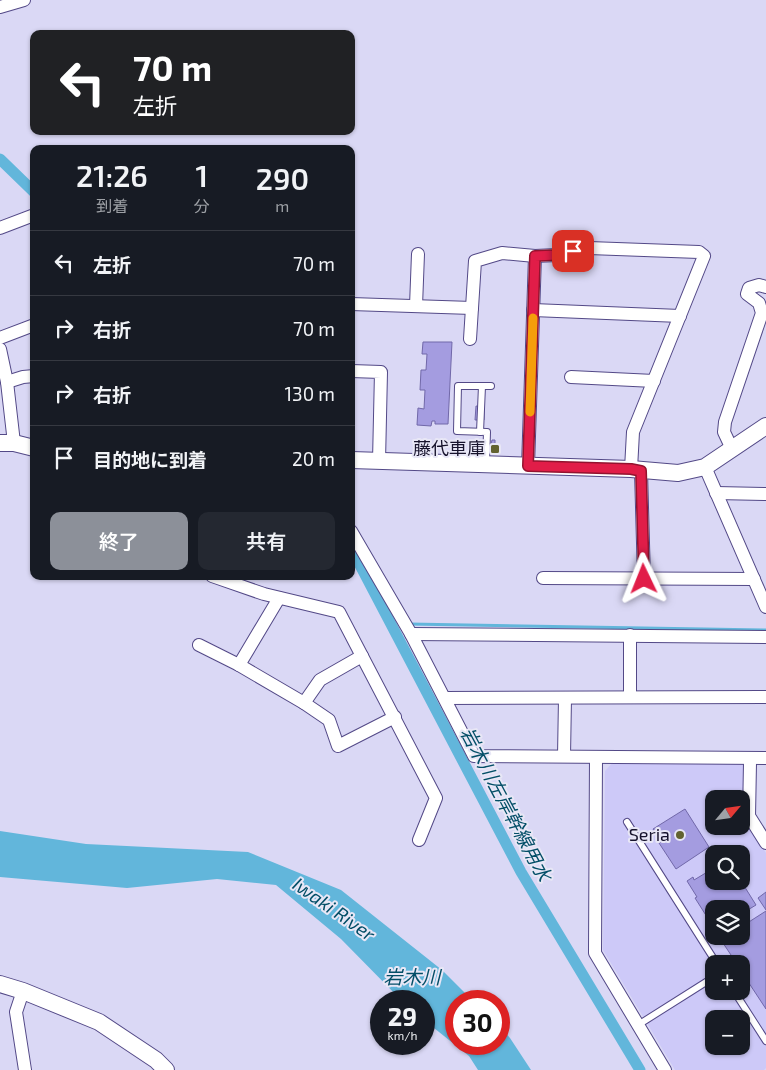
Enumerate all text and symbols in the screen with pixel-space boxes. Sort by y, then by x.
text: 70 m [133,46,212,88]
icon: left [50,50,115,115]
text: 左折 [133,92,177,118]
text: 21:26 [76,157,148,193]
text: 1 [196,157,208,193]
text: 290 [256,160,309,196]
text: 到着 [96,196,128,215]
text: 分 [194,196,210,215]
text: m [275,196,289,215]
pin [552,230,594,272]
icon: arrive [559,237,587,265]
icon: left [50,249,78,277]
text: 70 m [293,252,335,275]
text: 左折 [93,253,131,276]
icon: right [50,314,78,342]
text: 70 m [293,317,335,340]
text: 右折 [93,318,131,341]
icon: right [50,379,78,407]
text: 130 m [285,382,335,405]
text: 右折 [93,383,131,406]
place label: 藤代車庫 [413,437,485,459]
marker: 藤代車庫 [489,443,501,455]
icon: arrive [50,444,78,472]
text: 20 m [292,447,335,470]
text: 目的地に到着 [93,448,207,471]
button: 終了 [50,512,188,570]
button: 共有 [198,512,335,570]
position arrow [617,552,669,604]
water label: 岩木川左岸幹線用水 [456,723,558,886]
north arrow [705,790,750,835]
map controls [705,790,750,1055]
place label: Seria [629,823,670,845]
marker: Seria [674,829,686,841]
button: search [705,845,750,890]
water label: Iwaki River [289,872,380,946]
button: layers [705,900,750,945]
button: + [705,955,750,1000]
water label: 岩木川 [383,965,442,988]
speed limit sign: 30 [445,990,510,1055]
text: 29 [388,1001,417,1031]
button: − [705,1010,750,1055]
text: km/h [388,1028,417,1042]

